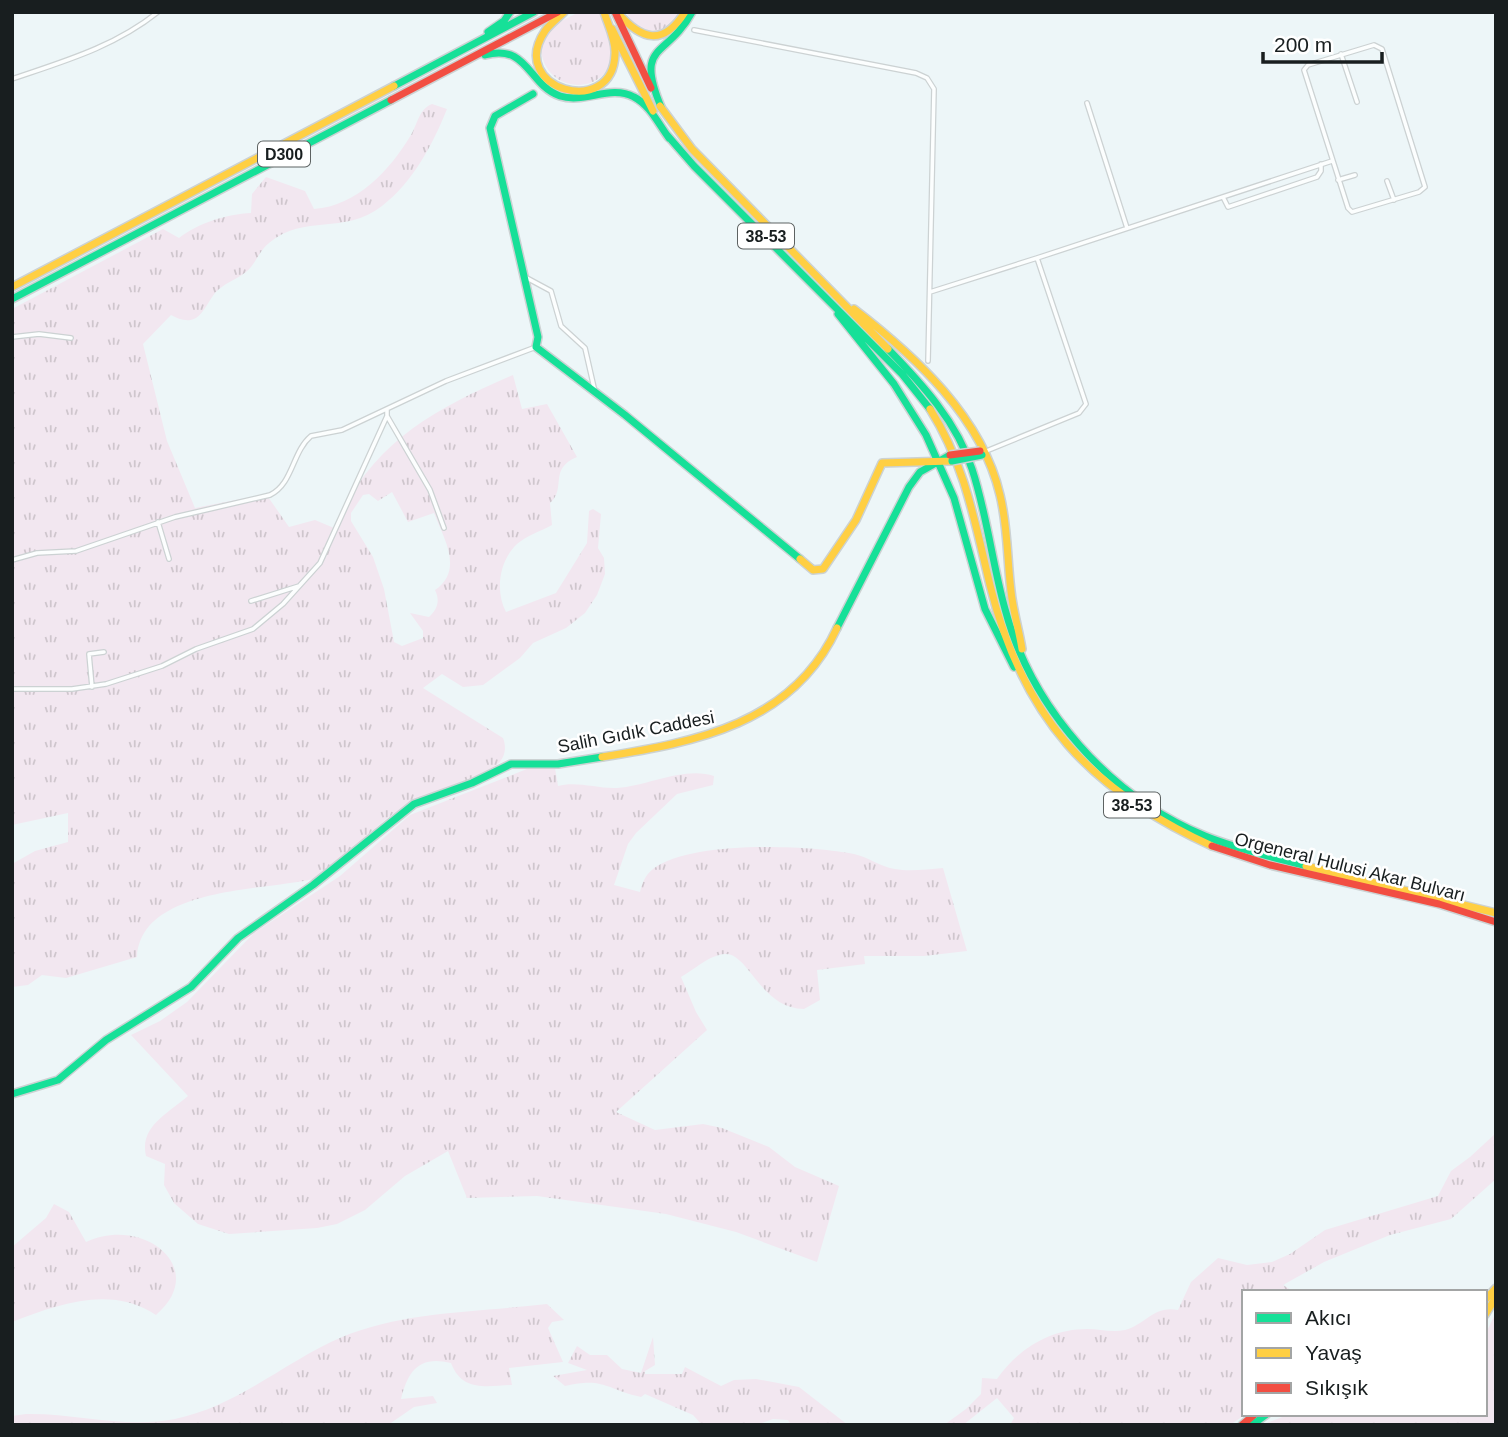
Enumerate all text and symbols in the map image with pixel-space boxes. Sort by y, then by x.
scale bar [1263,21,1382,65]
text: 200 m [1274,33,1332,56]
road number: D300 [258,142,310,166]
road number: 38-53 [738,224,794,248]
street label: Salih Gıdık Caddesi [556,707,716,757]
road number: 38-53 [1104,792,1160,818]
street label: Orgeneral Hulusi Akar Bulvarı [1233,829,1467,905]
legend [1242,1290,1487,1416]
text: Akıcı [1305,1306,1352,1329]
text: Yavaş [1305,1341,1362,1364]
text: Sıkışık [1305,1376,1369,1399]

